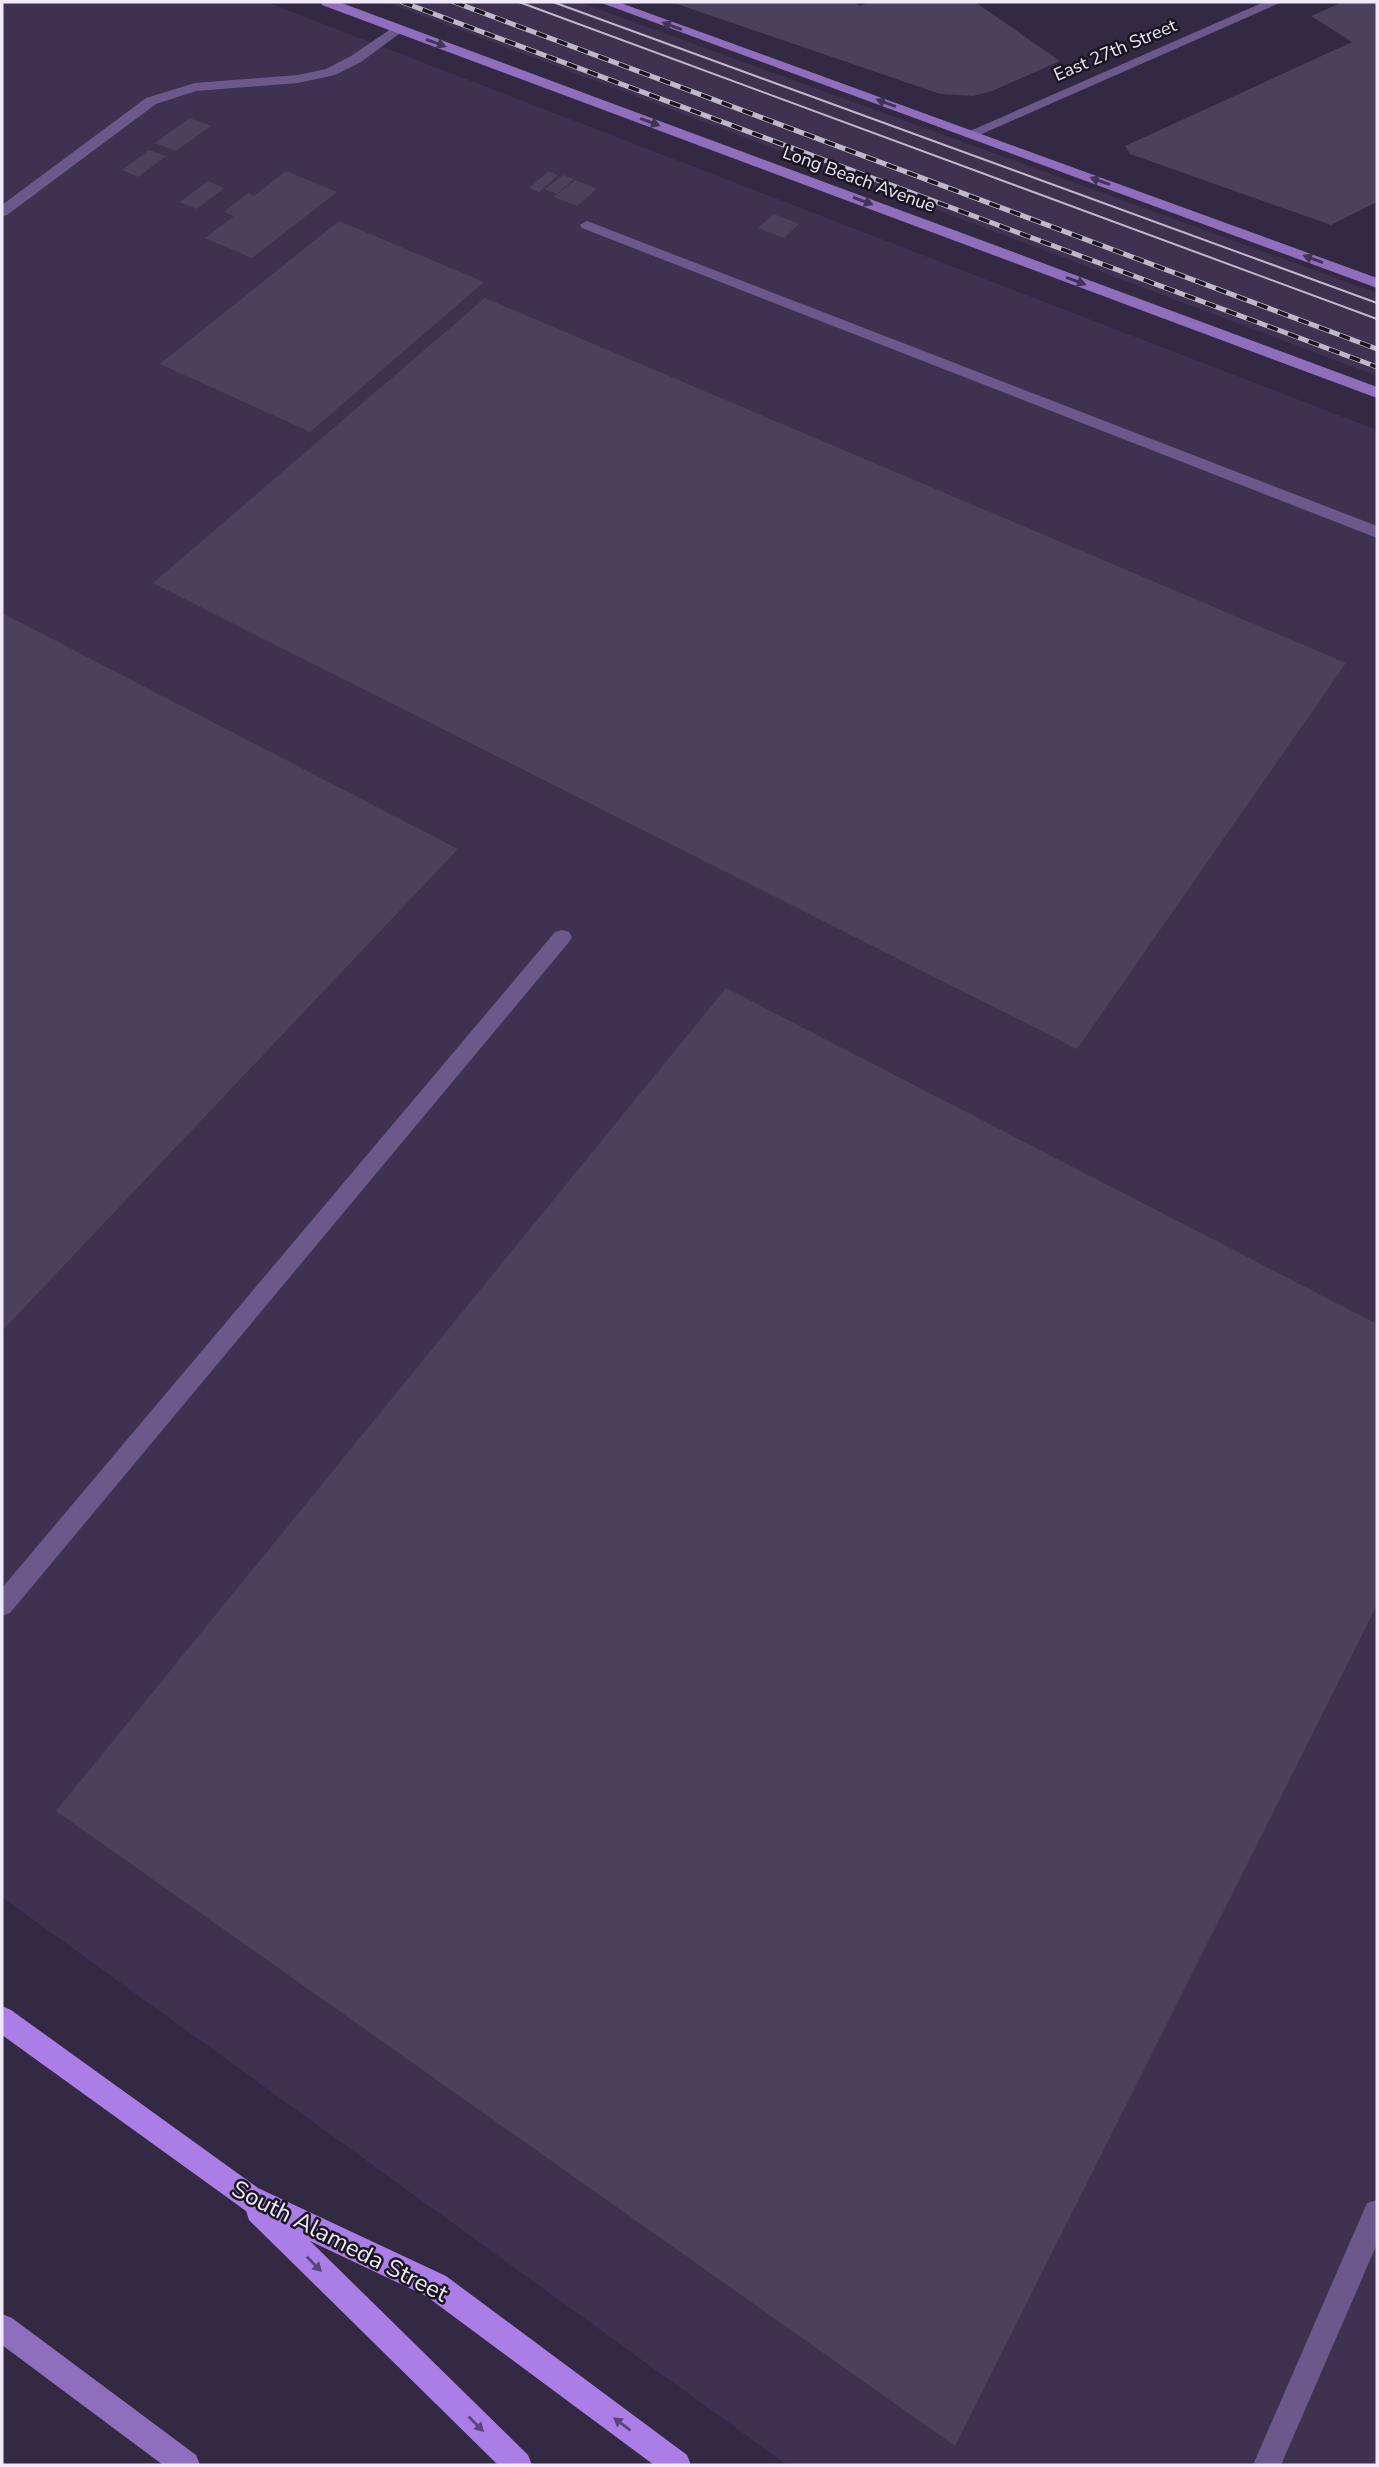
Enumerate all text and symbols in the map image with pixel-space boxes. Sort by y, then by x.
street label: East 27th Street [1050,13,1181,87]
one-way arrow [661,20,682,31]
one-way arrow [426,37,447,48]
one-way arrow [875,97,896,108]
one-way arrow [639,117,660,128]
street label: Long Beach Avenue [779,140,939,218]
one-way arrow [1089,175,1110,186]
one-way arrow [852,196,873,207]
one-way arrow [1303,254,1324,265]
one-way arrow [1066,276,1087,287]
street label: South Alameda Street [226,2173,454,2310]
one-way arrow [305,2255,322,2272]
one-way arrow [467,2415,484,2432]
one-way arrow [613,2418,631,2432]

